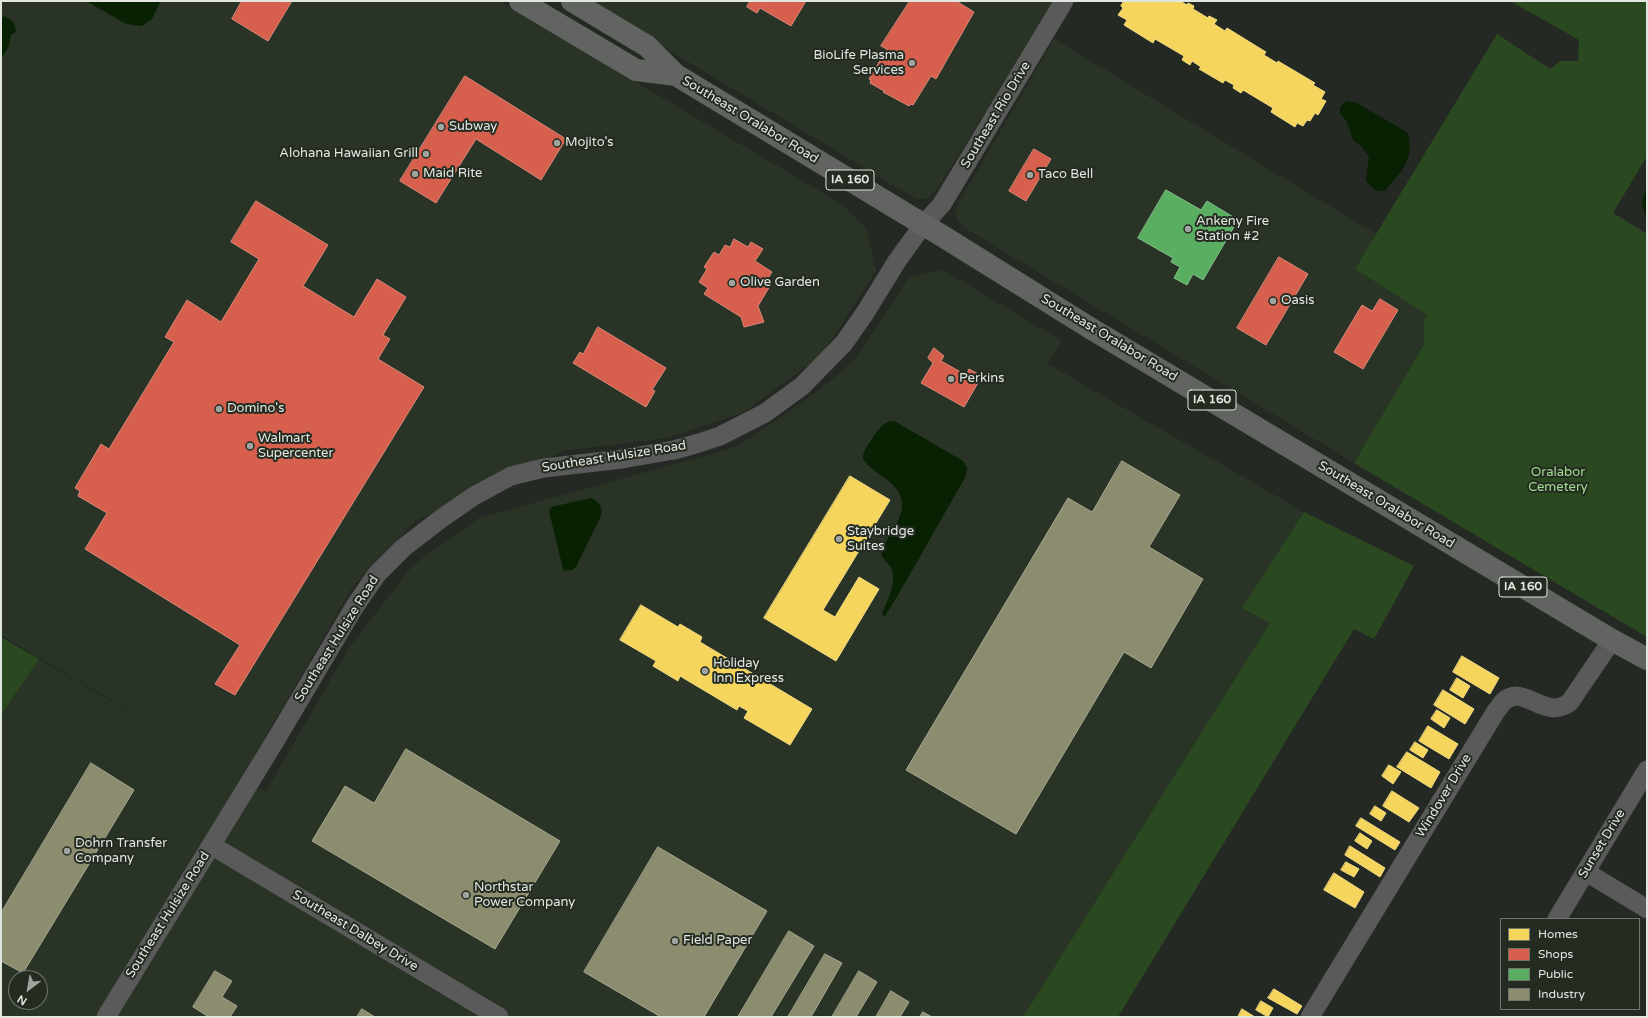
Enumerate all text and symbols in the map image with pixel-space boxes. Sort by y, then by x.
place label: BioLife Plasma Services [813,48,904,79]
marker: BioLife Plasma Services [907,58,917,68]
street label: Southeast Rio Drive [958,59,1034,171]
street label: Southeast Oralabor Road [679,73,821,167]
place label: Subway [449,119,497,135]
marker: Subway [436,122,446,132]
place label: Mojito's [565,135,614,151]
marker: Mojito's [552,138,562,148]
place label: Alohana Hawaiian Grill [279,146,418,162]
marker: Alohana Hawaiian Grill [421,149,431,159]
place label: Maid Rite [423,166,482,182]
place label: Taco Bell [1038,167,1093,183]
marker: Maid Rite [410,169,420,179]
road number: IA 160 [826,170,874,190]
marker: Taco Bell [1025,170,1035,180]
place label: Ankeny Fire Station #2 [1196,214,1269,245]
marker: Ankeny Fire Station #2 [1183,224,1193,234]
place label: Olive Garden [740,275,820,291]
marker: Olive Garden [727,278,737,288]
street label: Southeast Oralabor Road [1038,291,1180,385]
place label: Oasis [1281,293,1314,309]
marker: Oasis [1268,296,1278,306]
place label: Perkins [959,371,1004,387]
marker: Perkins [946,374,956,384]
road number: IA 160 [1188,390,1236,410]
place label: Domino's [227,401,284,417]
marker: Domino's [214,404,224,414]
place label: Walmart Supercenter [258,431,333,462]
street label: Southeast Hulsize Road [541,438,687,476]
marker: Walmart Supercenter [245,441,255,451]
street label: Southeast Oralabor Road [1315,458,1457,552]
park label: Oralabor Cemetery [1528,465,1588,496]
place label: Staybridge Suites [847,524,914,555]
marker: Staybridge Suites [834,534,844,544]
street label: Southeast Hulsize Road [292,573,382,705]
road number: IA 160 [1499,577,1547,597]
place label: Holiday Inn Express [713,656,784,687]
marker: Holiday Inn Express [700,666,710,676]
street label: Windover Drive [1413,751,1475,841]
street label: Sunset Drive [1575,807,1629,881]
place label: Dohrn Transfer Company [75,836,167,867]
marker: Dohrn Transfer Company [62,846,72,856]
street label: Southeast Hulsize Road [123,849,213,981]
place label: Northstar Power Company [474,880,575,911]
street label: Southeast Dalbey Drive [289,887,421,975]
marker: Northstar Power Company [461,890,471,900]
legend [1500,918,1640,1010]
text: Homes [1538,927,1578,941]
place label: Field Paper [683,933,752,949]
marker: Field Paper [670,936,680,946]
text: Shops [1538,947,1573,961]
text: Public [1538,967,1573,981]
north arrow [8,970,48,1010]
text: Industry [1538,987,1585,1001]
text: N [15,992,29,1008]

